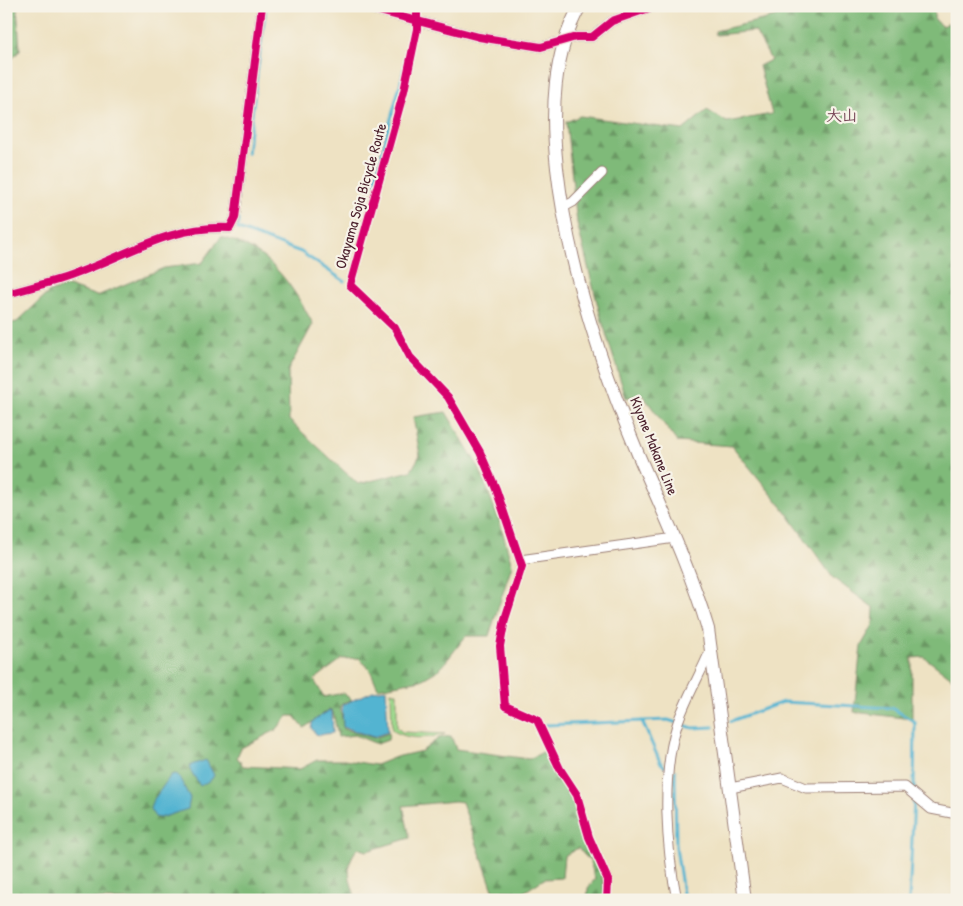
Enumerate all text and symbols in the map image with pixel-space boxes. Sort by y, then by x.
district label: 大山 [826,104,858,126]
street label: Okayama Soja Bicycle Route [330,121,391,271]
street label: Kiyone Makane Line [625,393,684,498]

